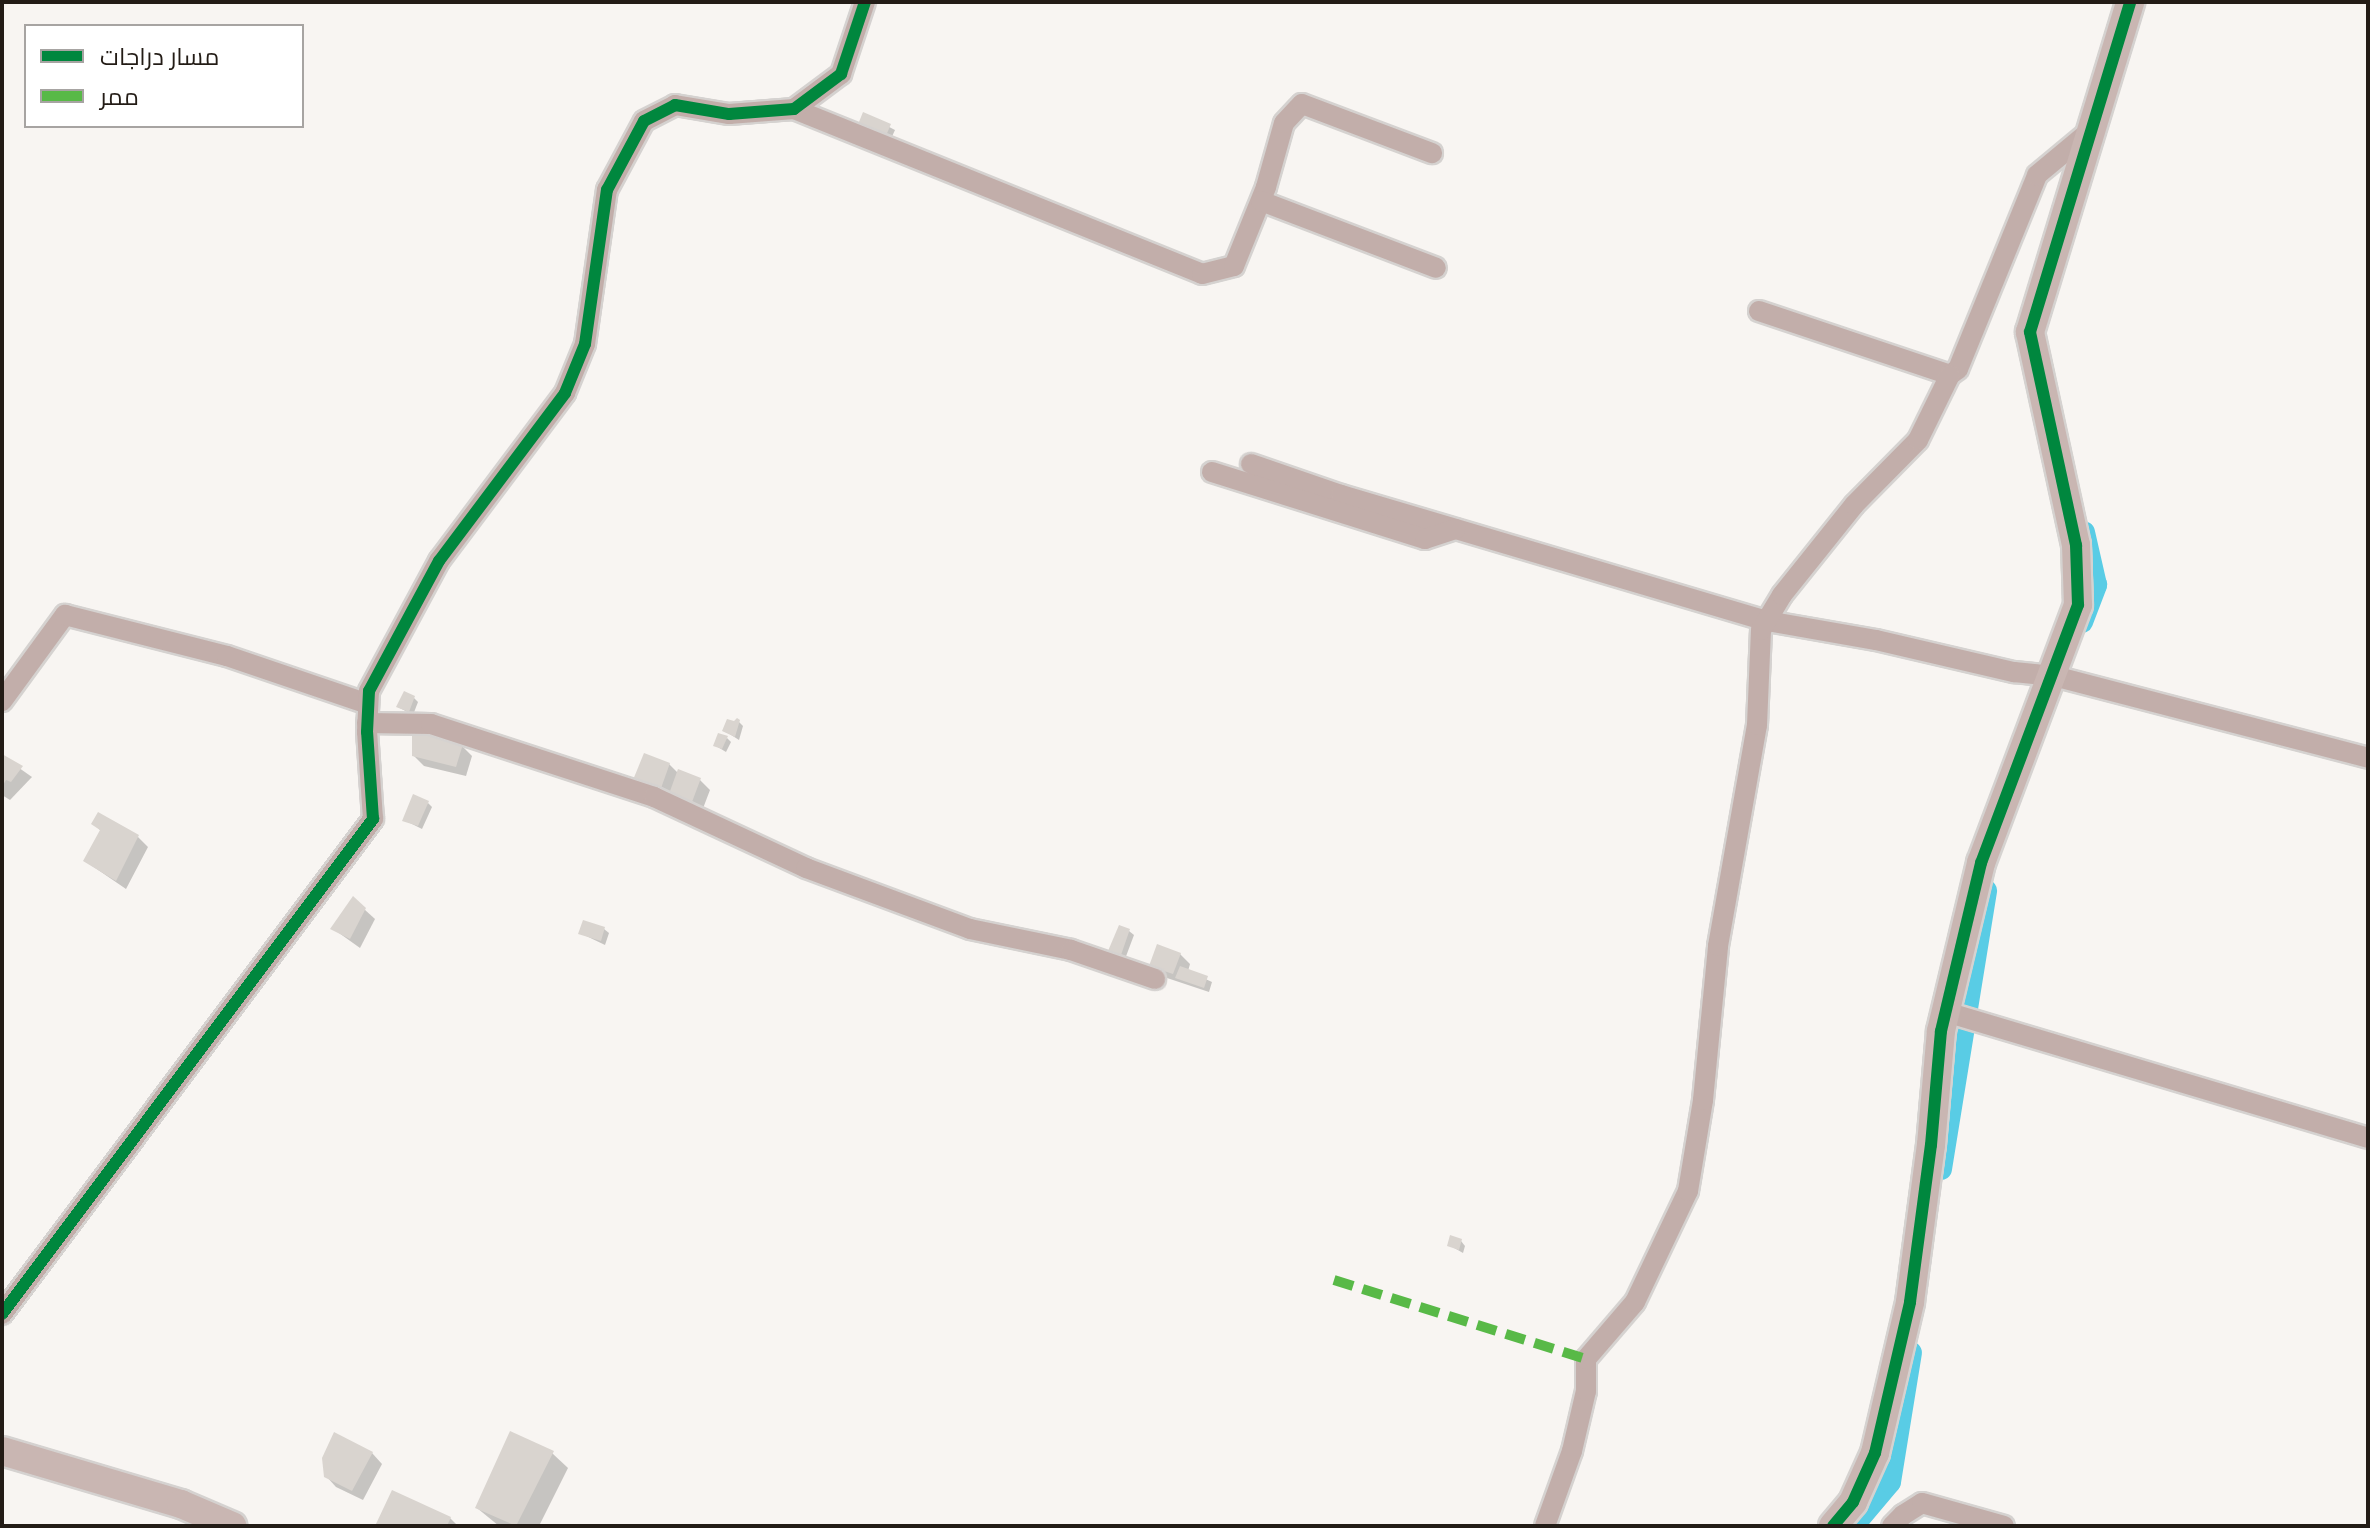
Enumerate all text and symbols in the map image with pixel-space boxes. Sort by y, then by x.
legend [24,24,304,128]
text: مسار دراجات [100,39,219,72]
text: ممر [100,79,139,112]

